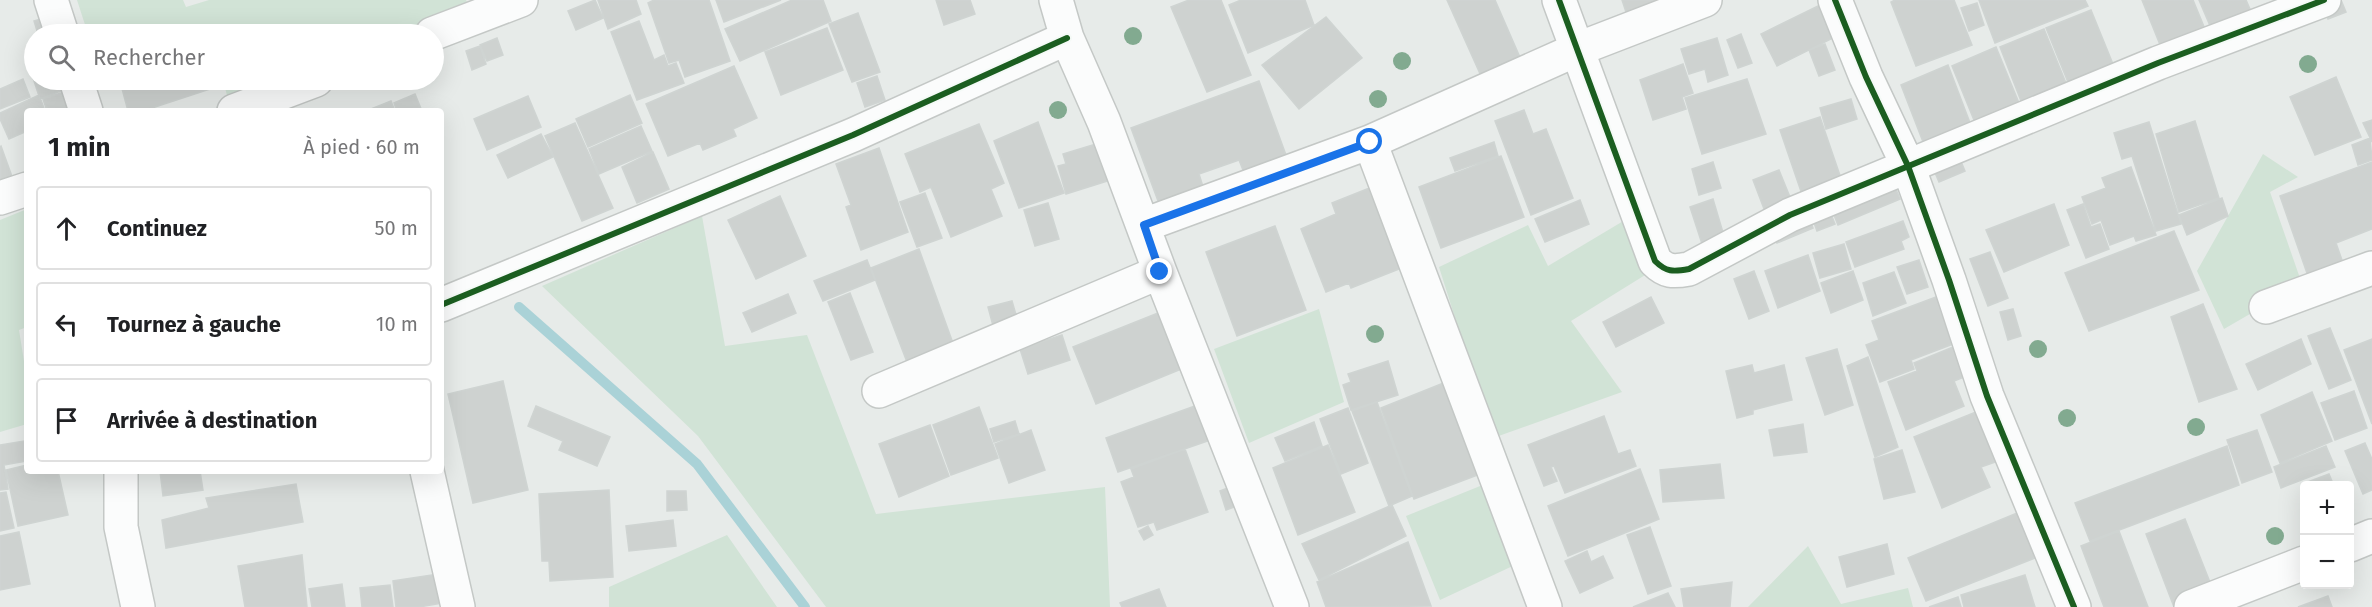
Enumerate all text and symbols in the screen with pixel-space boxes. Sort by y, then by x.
search box [24,24,444,90]
icon: search [45,41,78,74]
text: Rechercher [93,44,205,71]
route start [1356,128,1382,154]
text: 1 min [48,132,111,163]
text: À pied · 60 m [303,135,420,159]
icon: ahead [50,212,83,245]
text: Continuez [107,215,207,242]
text: 50 m [374,216,418,240]
route end [1146,258,1172,284]
icon: left [50,308,83,341]
text: Tournez à gauche [107,311,281,338]
text: 10 m [376,312,418,336]
icon: arrive [50,404,83,437]
text: Arrivée à destination [107,407,317,434]
map controls [2300,481,2354,589]
button: + [2300,481,2354,535]
button: − [2300,535,2354,589]

